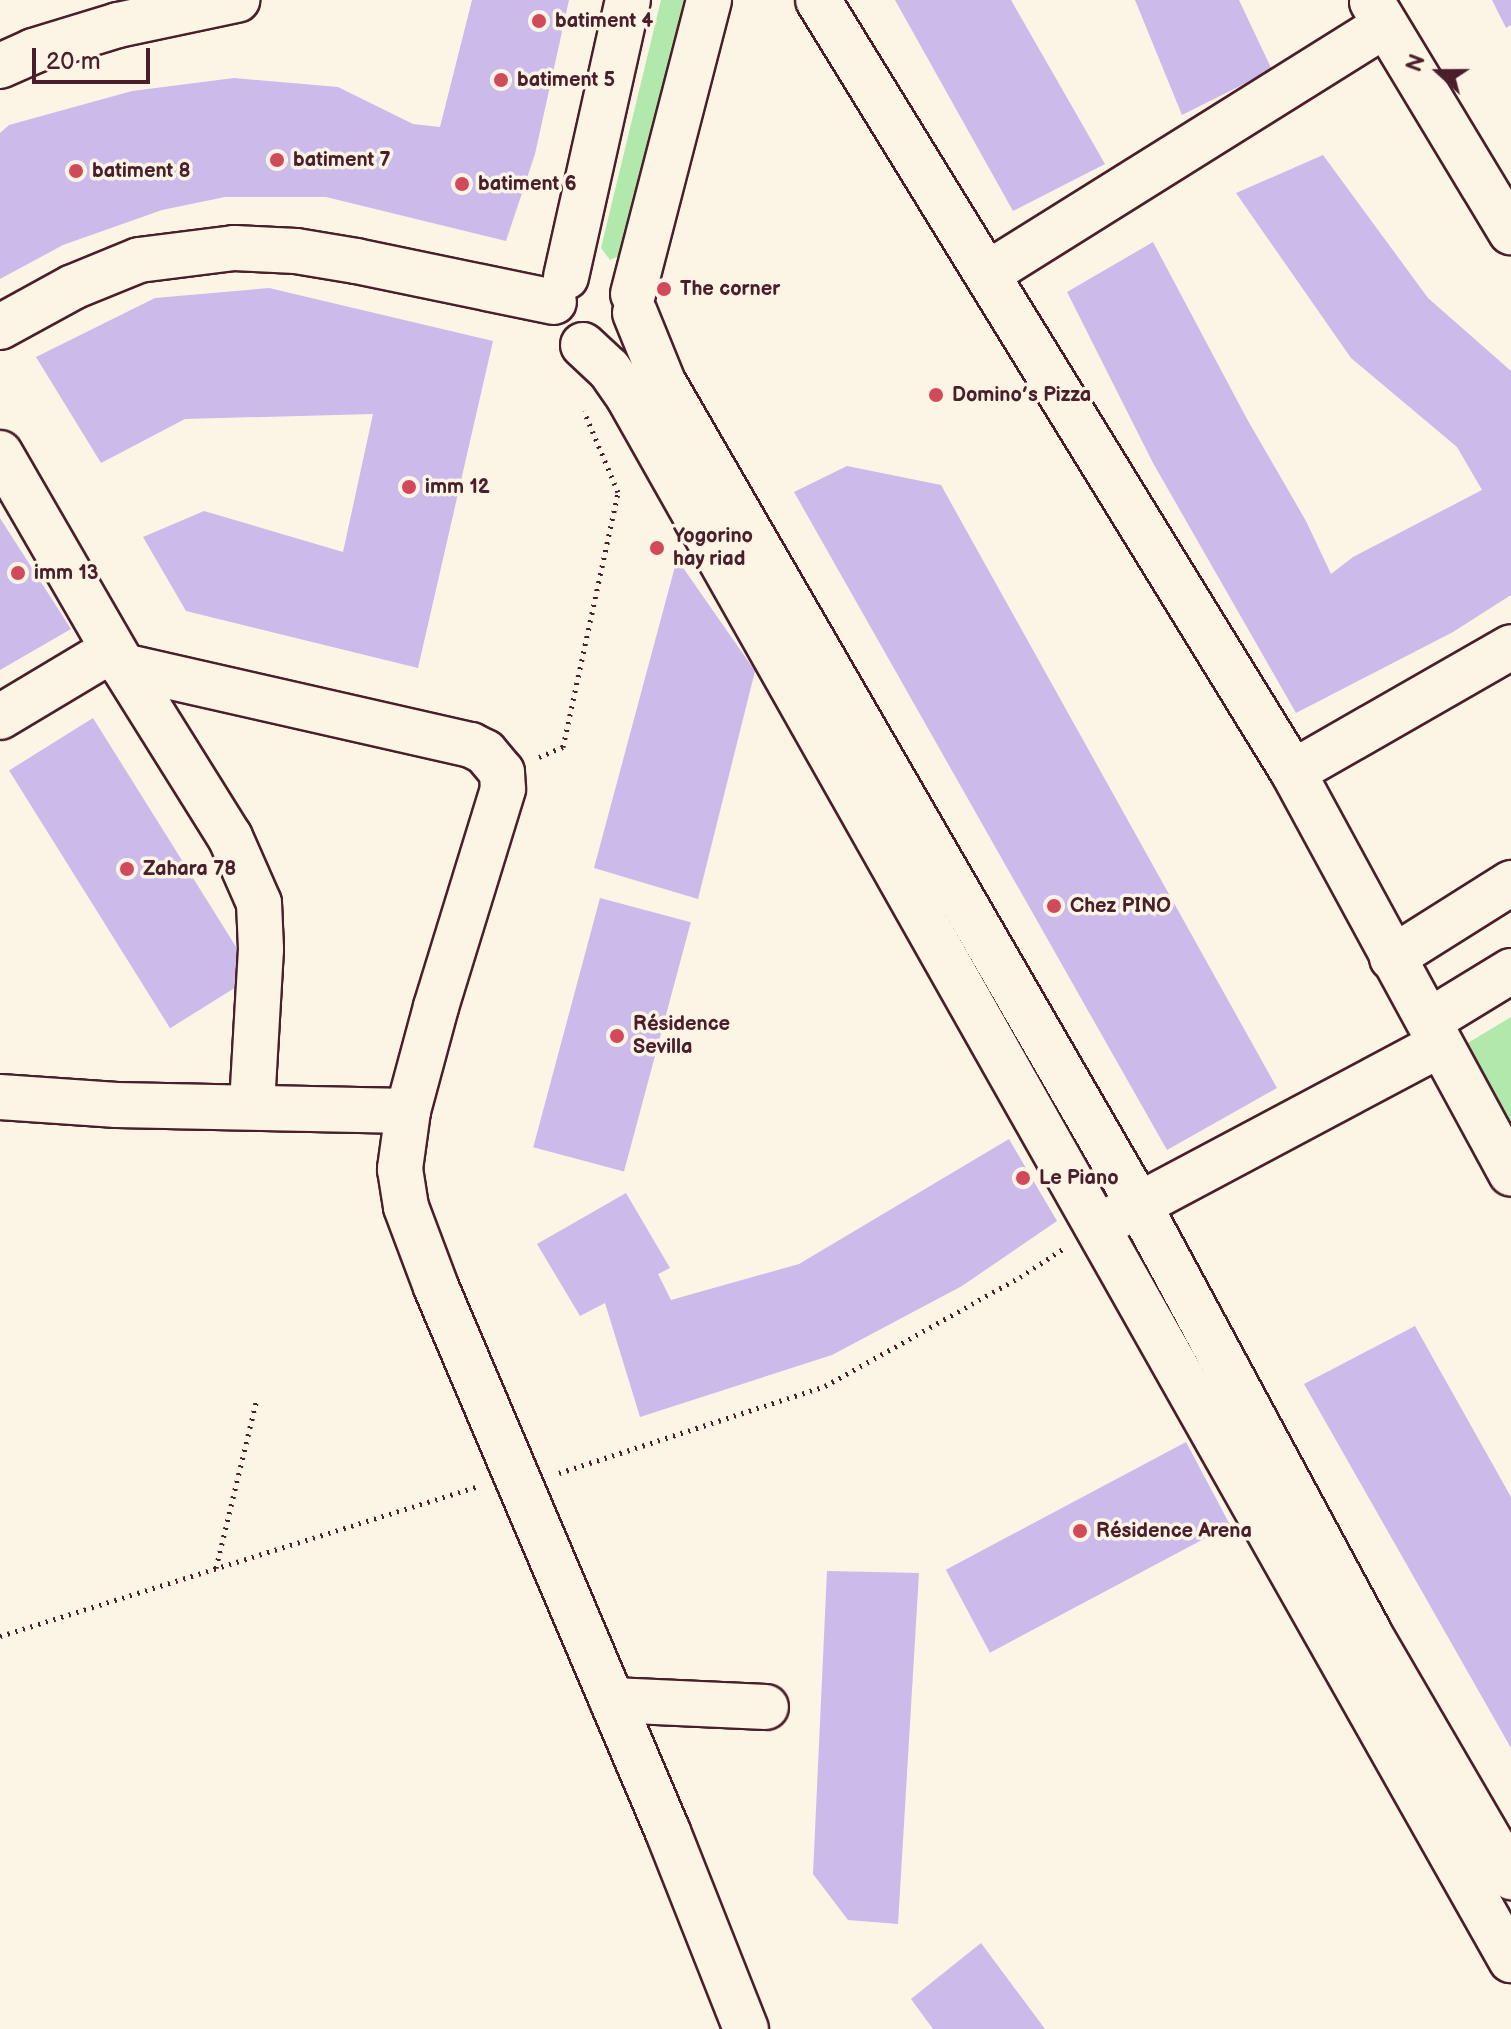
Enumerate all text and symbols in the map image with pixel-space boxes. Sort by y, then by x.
place label: batiment 4 [555,9,653,33]
marker: batiment 4 [530,12,548,30]
scale bar [36,32,154,82]
north arrow [1399,32,1479,112]
text: 20 m [46,47,101,76]
text: N [1401,51,1432,76]
place label: batiment 5 [517,68,615,92]
marker: batiment 5 [492,71,510,89]
place label: batiment 7 [293,148,391,172]
marker: batiment 7 [268,151,286,169]
place label: batiment 8 [92,159,191,183]
marker: batiment 8 [67,162,85,180]
place label: batiment 6 [478,172,577,196]
marker: batiment 6 [453,175,471,193]
place label: The corner [680,277,780,301]
marker: The corner [655,280,673,298]
place label: Domino’s Pizza [952,383,1091,407]
marker: Domino’s Pizza [927,386,945,404]
place label: imm 12 [425,475,490,499]
marker: imm 12 [400,478,418,496]
place label: Yogorino hay riad [673,524,753,571]
marker: Yogorino hay riad [648,539,666,557]
place label: imm 13 [34,561,99,585]
marker: imm 13 [9,564,27,582]
place label: Zahara 78 [143,857,236,881]
marker: Zahara 78 [118,860,136,878]
place label: Chez PINO [1070,894,1171,918]
marker: Chez PINO [1045,897,1063,915]
place label: Résidence Sevilla [633,1012,730,1059]
marker: Résidence Sevilla [608,1027,626,1045]
place label: Le Piano [1039,1166,1119,1190]
marker: Le Piano [1014,1169,1032,1187]
place label: Résidence Arena [1096,1519,1252,1543]
marker: Résidence Arena [1071,1522,1089,1540]

